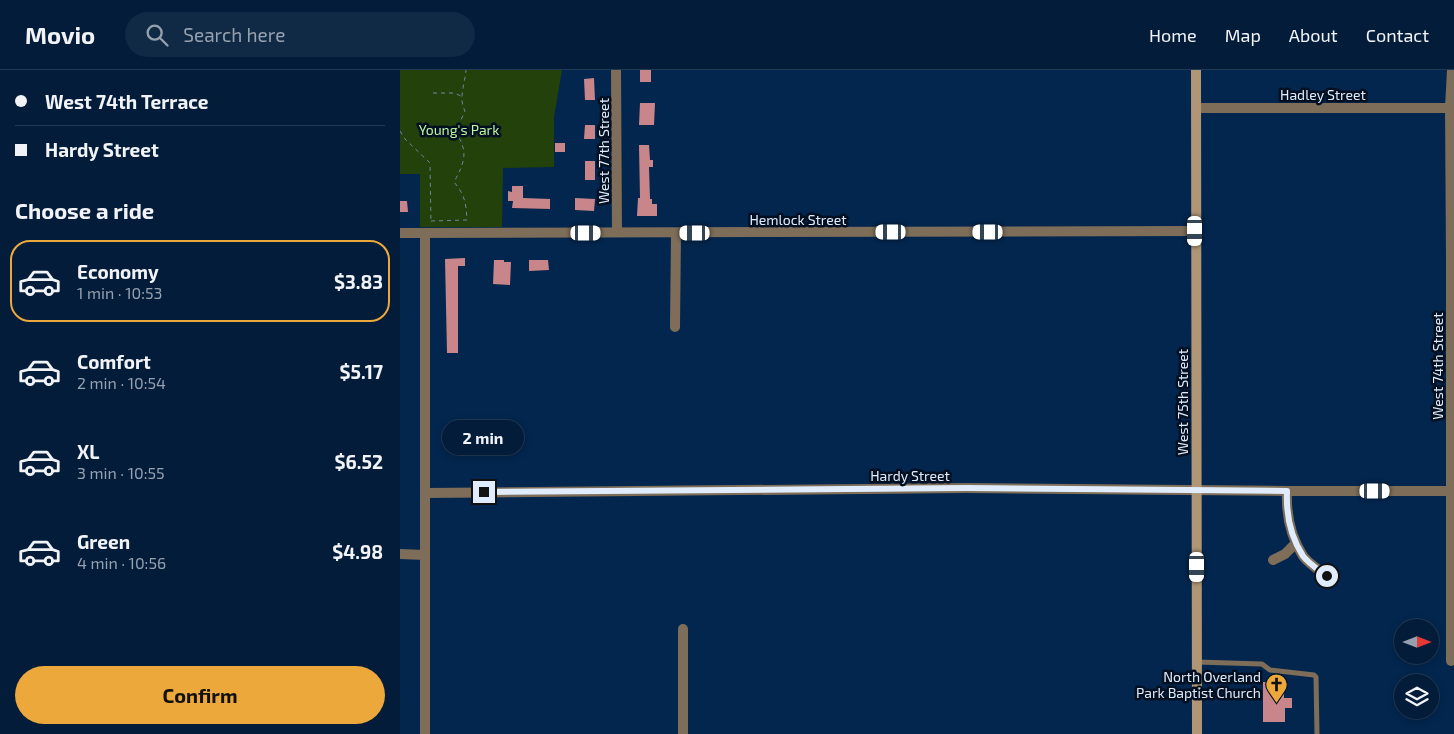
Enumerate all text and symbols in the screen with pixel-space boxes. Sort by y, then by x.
search box [125,12,475,57]
text: Movio [25,20,95,49]
icon: search [143,21,171,49]
text: Search here [183,23,285,46]
text: Home [1149,24,1197,46]
text: Map [1225,24,1261,46]
text: About [1289,24,1338,46]
text: Contact [1366,24,1429,46]
street label: Hadley Street [1280,86,1366,103]
text: West 74th Terrace [45,90,208,113]
street label: West 77th Street [595,98,612,204]
park label: Young's Park [419,121,499,138]
text: Hardy Street [45,138,159,161]
text: Choose a ride [15,197,154,223]
street label: Hemlock Street [749,211,847,228]
car [1187,216,1202,246]
car [876,225,906,240]
car [973,225,1003,240]
car [571,226,601,241]
car [680,226,710,241]
icon: car [17,259,62,304]
text: Economy [77,260,159,283]
text: $3.83 [334,270,383,293]
text: 1 min · 10:53 [77,283,162,302]
street label: West 74th Street [1429,312,1446,420]
icon: car [17,349,62,394]
street label: West 75th Street [1174,349,1191,455]
text: Comfort [77,350,151,373]
text: $5.17 [339,360,383,383]
text: 2 min · 10:54 [77,373,166,392]
callout: 2 min [443,420,525,454]
text: 2 min [463,428,503,447]
icon: car [17,439,62,484]
text: XL [77,440,99,463]
text: $6.52 [335,450,383,473]
text: 3 min · 10:55 [77,463,165,482]
street label: Hardy Street [870,467,950,484]
route end [473,481,495,503]
car [1360,484,1390,499]
icon: car [17,529,62,574]
text: Green [77,530,130,553]
text: $4.98 [332,540,383,563]
car [1189,552,1204,582]
text: 4 min · 10:56 [77,553,166,572]
route start [1316,565,1338,587]
north arrow [1394,619,1439,664]
map controls [1394,619,1439,719]
button: Confirm [15,666,385,724]
place label: North Overland Park Baptist Church [1136,668,1261,701]
church icon: North Overland Park Baptist Church [1265,672,1289,703]
button: layers [1394,674,1439,719]

